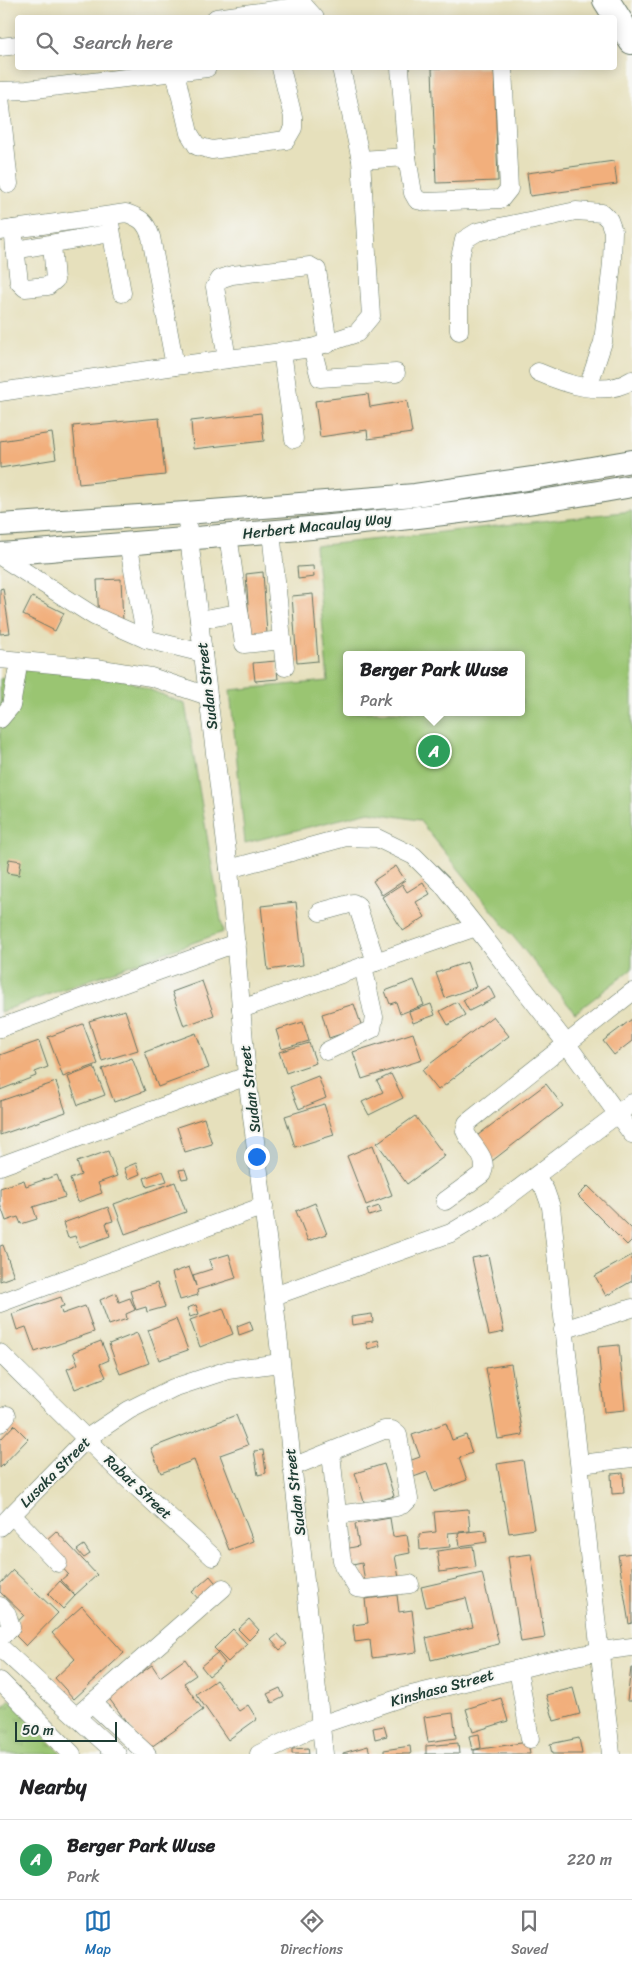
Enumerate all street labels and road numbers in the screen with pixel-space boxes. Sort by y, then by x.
street label: Herbert Macaulay Way [241,505,393,547]
street label: Sudan Street [189,640,225,731]
street label: Sudan Street [232,1043,268,1134]
street label: Lusaka Street [13,1430,97,1514]
street label: Sudan Street [277,1446,313,1537]
street label: Rabat Street [98,1448,179,1526]
street label: Kinshasa Street [387,1662,497,1714]

